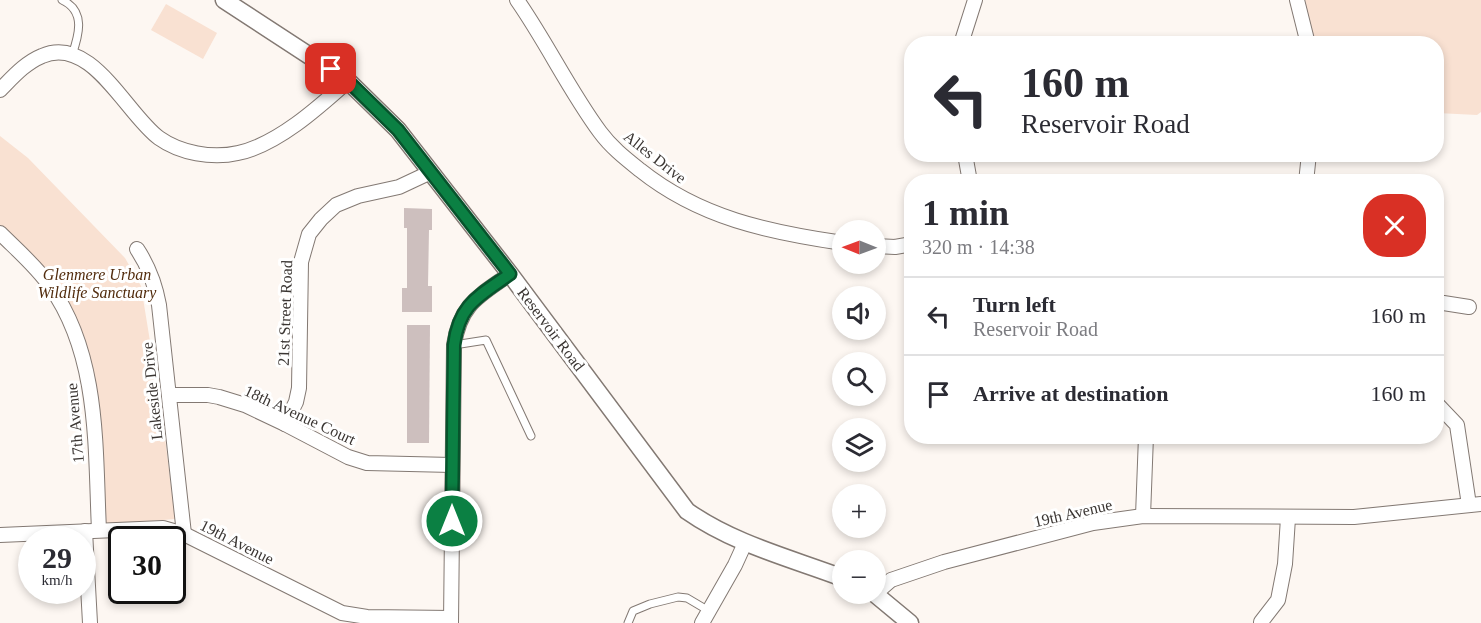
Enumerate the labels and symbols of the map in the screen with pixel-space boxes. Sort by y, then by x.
pin [305,43,356,94]
street label: Alles Drive [621,127,689,187]
north arrow [832,220,886,274]
street label: 21st Street Road [275,260,295,366]
park label: Glenmere Urban Wildlife Sanctuary [38,266,157,302]
street label: Reservoir Road [514,284,588,374]
street label: Lakeside Drive [138,341,166,441]
street label: 17th Avenue [63,382,87,464]
street label: 18th Avenue Court [242,382,359,448]
position arrow [420,489,484,553]
street label: 19th Avenue [1032,496,1114,530]
street label: 19th Avenue [197,516,277,568]
speed limit sign: 30 [108,526,186,604]

